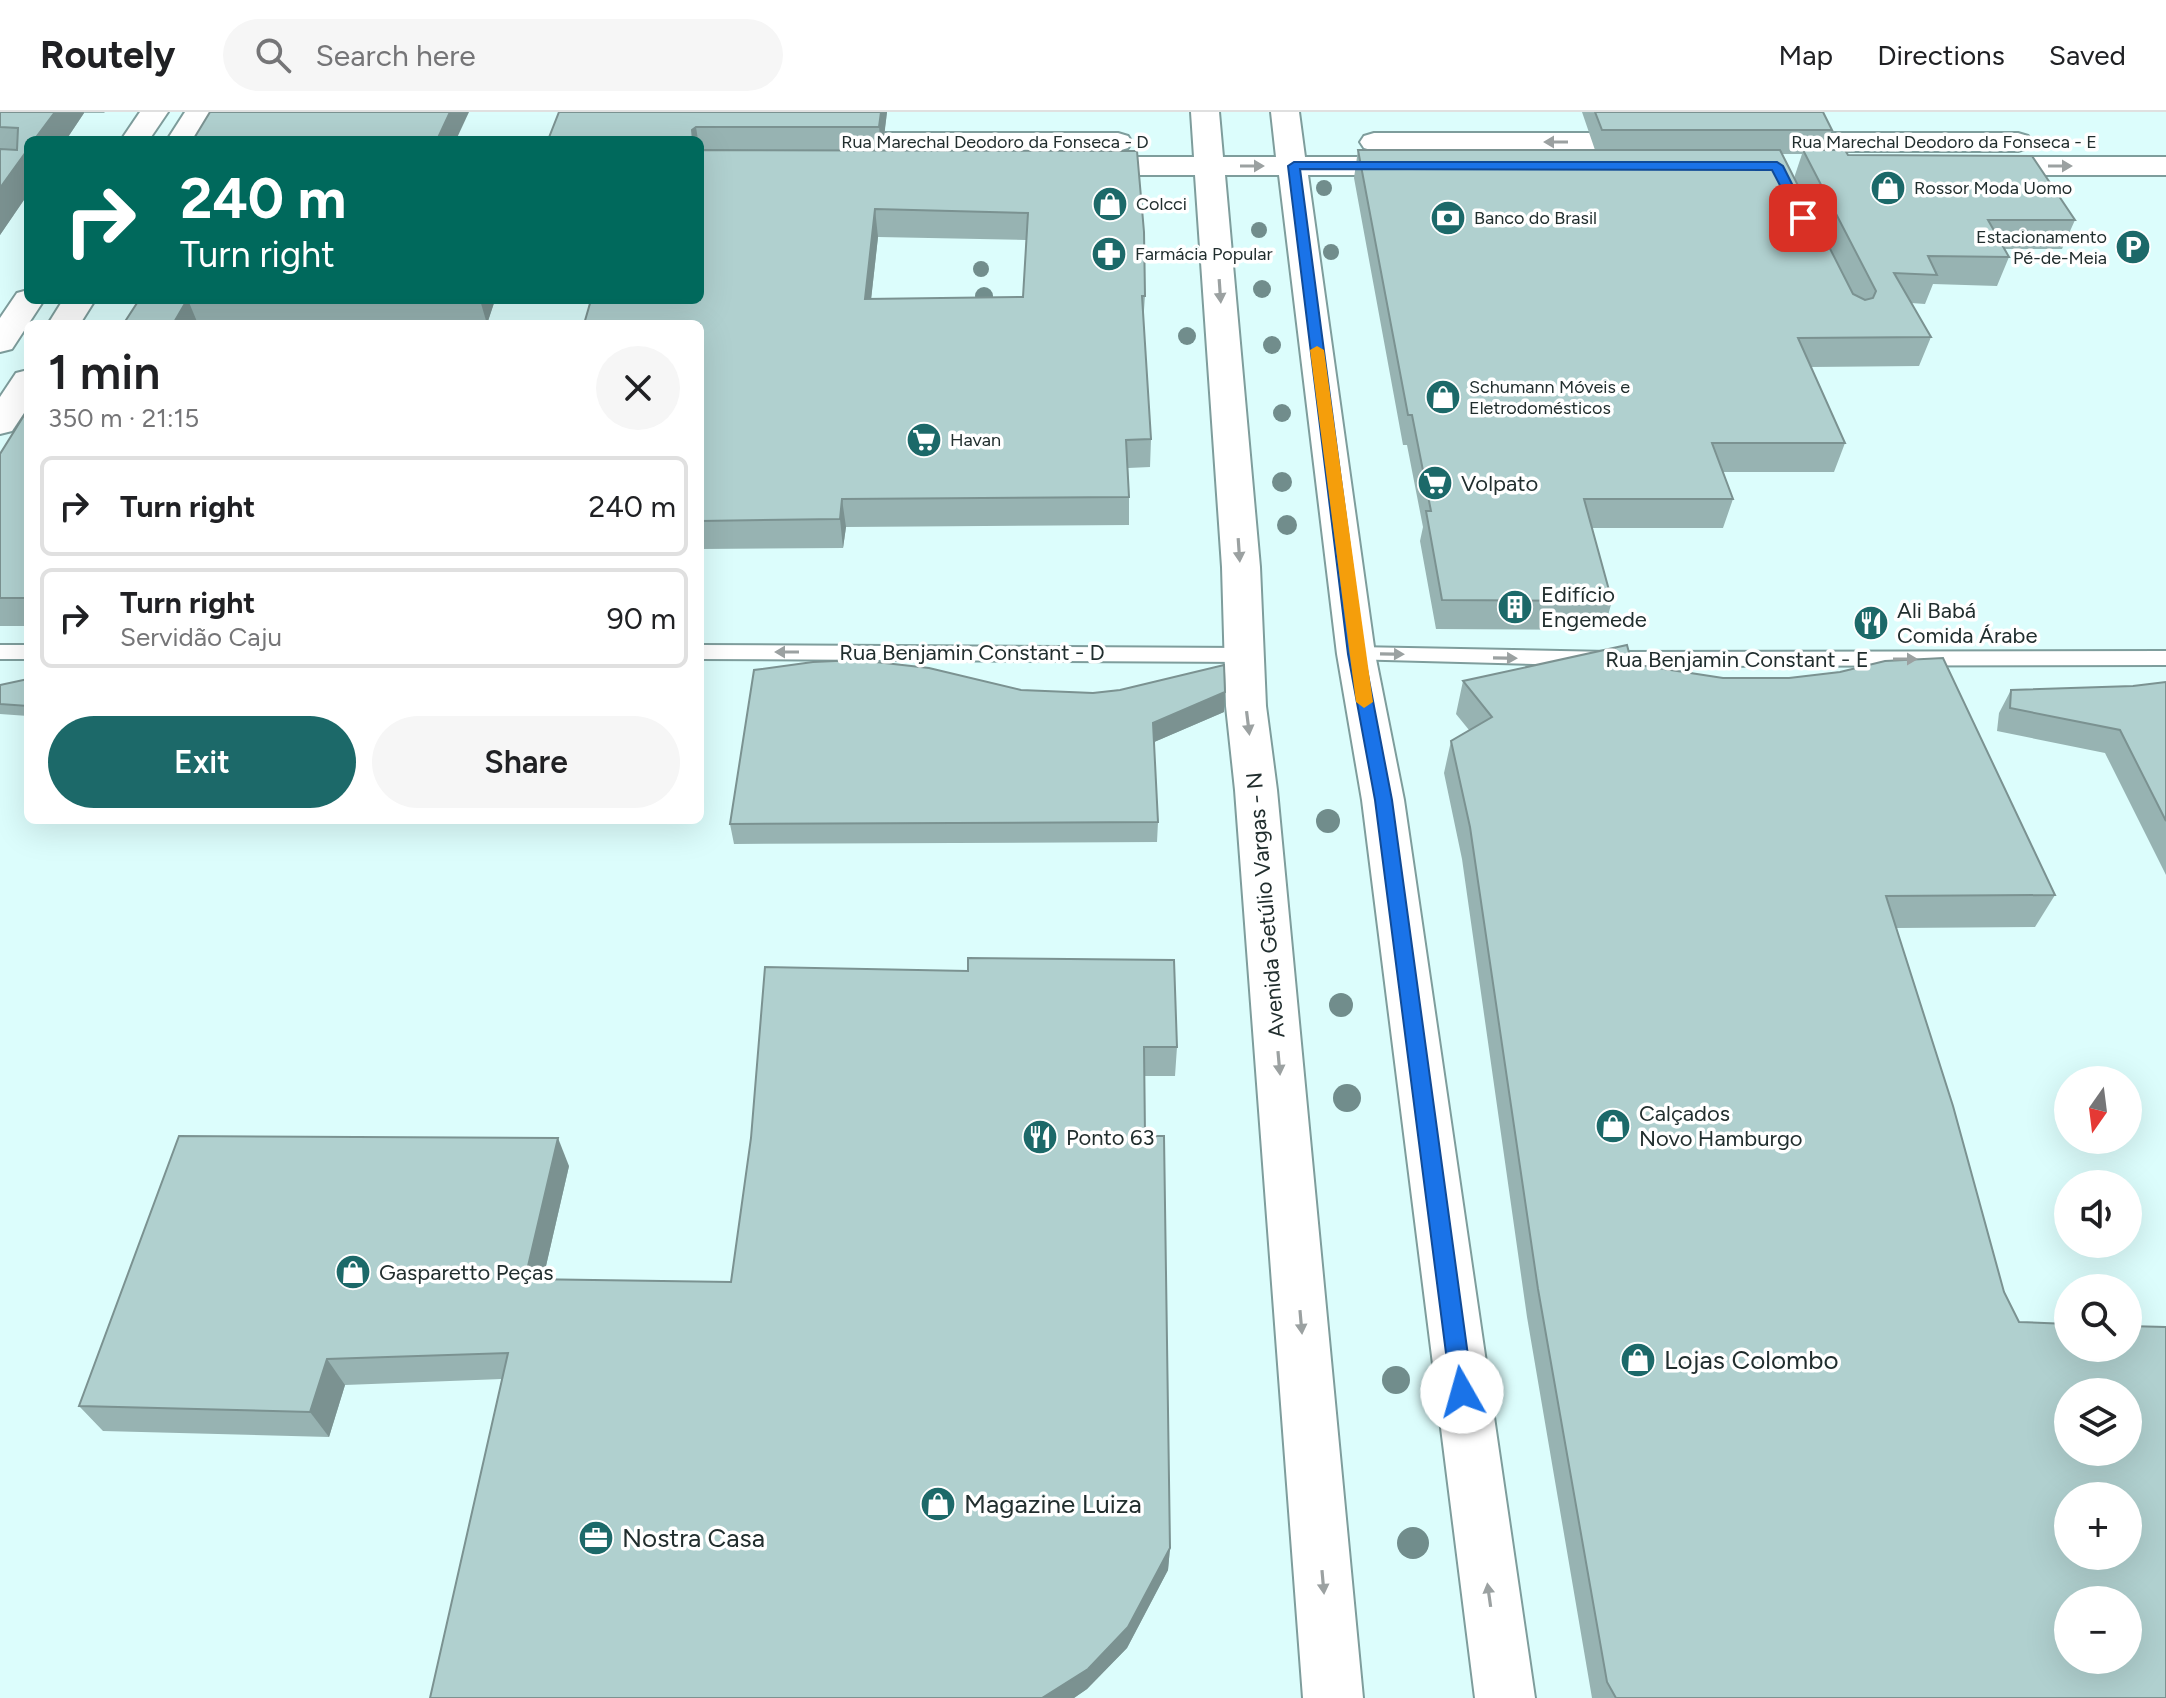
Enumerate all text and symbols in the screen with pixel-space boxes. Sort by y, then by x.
search box [223,19,783,91]
text: Routely [40,32,175,78]
icon: search [251,33,295,77]
text: Search here [315,37,476,74]
text: Map [1779,38,1833,72]
text: Directions [1877,38,2005,72]
text: Saved [2049,38,2126,72]
street label: Rua Marechal Deodoro da Fonseca - D [841,131,1149,153]
street label: Rua Marechal Deodoro da Fonseca - E [1791,131,2097,153]
one-way arrow [1543,136,1568,148]
one-way arrow [1240,160,1265,172]
one-way arrow [2048,160,2073,172]
text: 240 m [180,165,346,232]
icon: right [48,168,152,272]
shop icon: Rossor Moda Uomo [1869,169,1907,207]
place label: Rossor Moda Uomo [1914,177,2072,199]
pin [1769,184,1837,252]
shop icon: Colcci [1091,185,1129,223]
place label: Colcci [1136,193,1187,215]
icon: arrive [1781,196,1825,240]
bank icon: Banco do Brasil [1429,199,1467,237]
place label: Banco do Brasil [1474,207,1597,229]
place label: Estacionamento Pé-de-Meia [1976,226,2107,269]
parking icon: Estacionamento Pé-de-Meia [2114,228,2152,266]
text: Turn right [180,233,335,276]
pharmacy icon: Farmácia Popular [1090,235,1128,273]
place label: Farmácia Popular [1135,243,1273,265]
one-way arrow [1214,279,1227,304]
text: 1 min [48,343,160,401]
button: close [596,346,680,430]
place label: Schumann Móveis e Eletrodomésticos [1469,376,1630,419]
shop icon: Schumann Móveis e Eletrodomésticos [1424,378,1462,416]
text: 350 m · 21:15 [48,402,199,434]
supermarket icon: Havan [905,421,943,459]
place label: Havan [950,429,1001,451]
supermarket icon: Volpato [1416,464,1454,502]
place label: Volpato [1461,470,1538,497]
icon: right [52,484,96,528]
text: Turn right [120,488,255,525]
text: 240 m [588,488,676,525]
one-way arrow [1233,538,1246,563]
place label: Edifício Engemede [1541,581,1647,633]
text: Turn right [120,584,255,621]
building icon: Edifício Engemede [1496,588,1534,626]
icon: right [52,596,96,640]
place label: Ali Babá Comida Árabe [1897,597,2037,649]
text: 90 m [607,600,676,637]
restaurant icon: Ali Babá Comida Árabe [1852,604,1890,642]
text: Servidão Caju [120,621,282,653]
street label: Rua Benjamin Constant - D [839,639,1105,666]
one-way arrow [774,646,799,658]
street label: Rua Benjamin Constant - E [1605,646,1869,673]
one-way arrow [1380,648,1405,660]
one-way arrow [1493,652,1518,664]
one-way arrow [1893,653,1918,665]
one-way arrow [1242,711,1255,736]
button: Exit [48,716,356,808]
button: Share [372,716,680,808]
street label: Avenida Getúlio Vargas - N [1240,771,1291,1039]
one-way arrow [1273,1051,1286,1076]
north arrow [2054,1066,2142,1154]
map controls [2054,1066,2142,1674]
place label: Calçados Novo Hamburgo [1639,1100,1803,1152]
shop icon: Calçados Novo Hamburgo [1594,1107,1632,1145]
restaurant icon: Ponto 63 [1021,1118,1059,1156]
place label: Ponto 63 [1066,1124,1154,1151]
button: sound [2054,1170,2142,1258]
shop icon: Gasparetto Peças [334,1253,372,1291]
place label: Gasparetto Peças [379,1259,554,1286]
button: search [2054,1274,2142,1362]
one-way arrow [1295,1310,1308,1335]
shop icon: Lojas Colombo [1619,1341,1657,1379]
place label: Lojas Colombo [1664,1344,1838,1376]
position arrow [1420,1350,1504,1434]
button: layers [2054,1378,2142,1466]
button: + [2054,1482,2142,1570]
shop icon: Magazine Luiza [919,1485,957,1523]
place label: Magazine Luiza [964,1488,1142,1520]
office icon: Nostra Casa [577,1519,615,1557]
place label: Nostra Casa [622,1522,765,1554]
one-way arrow [1316,1570,1329,1595]
one-way arrow [1482,1582,1495,1607]
button: − [2054,1586,2142,1674]

